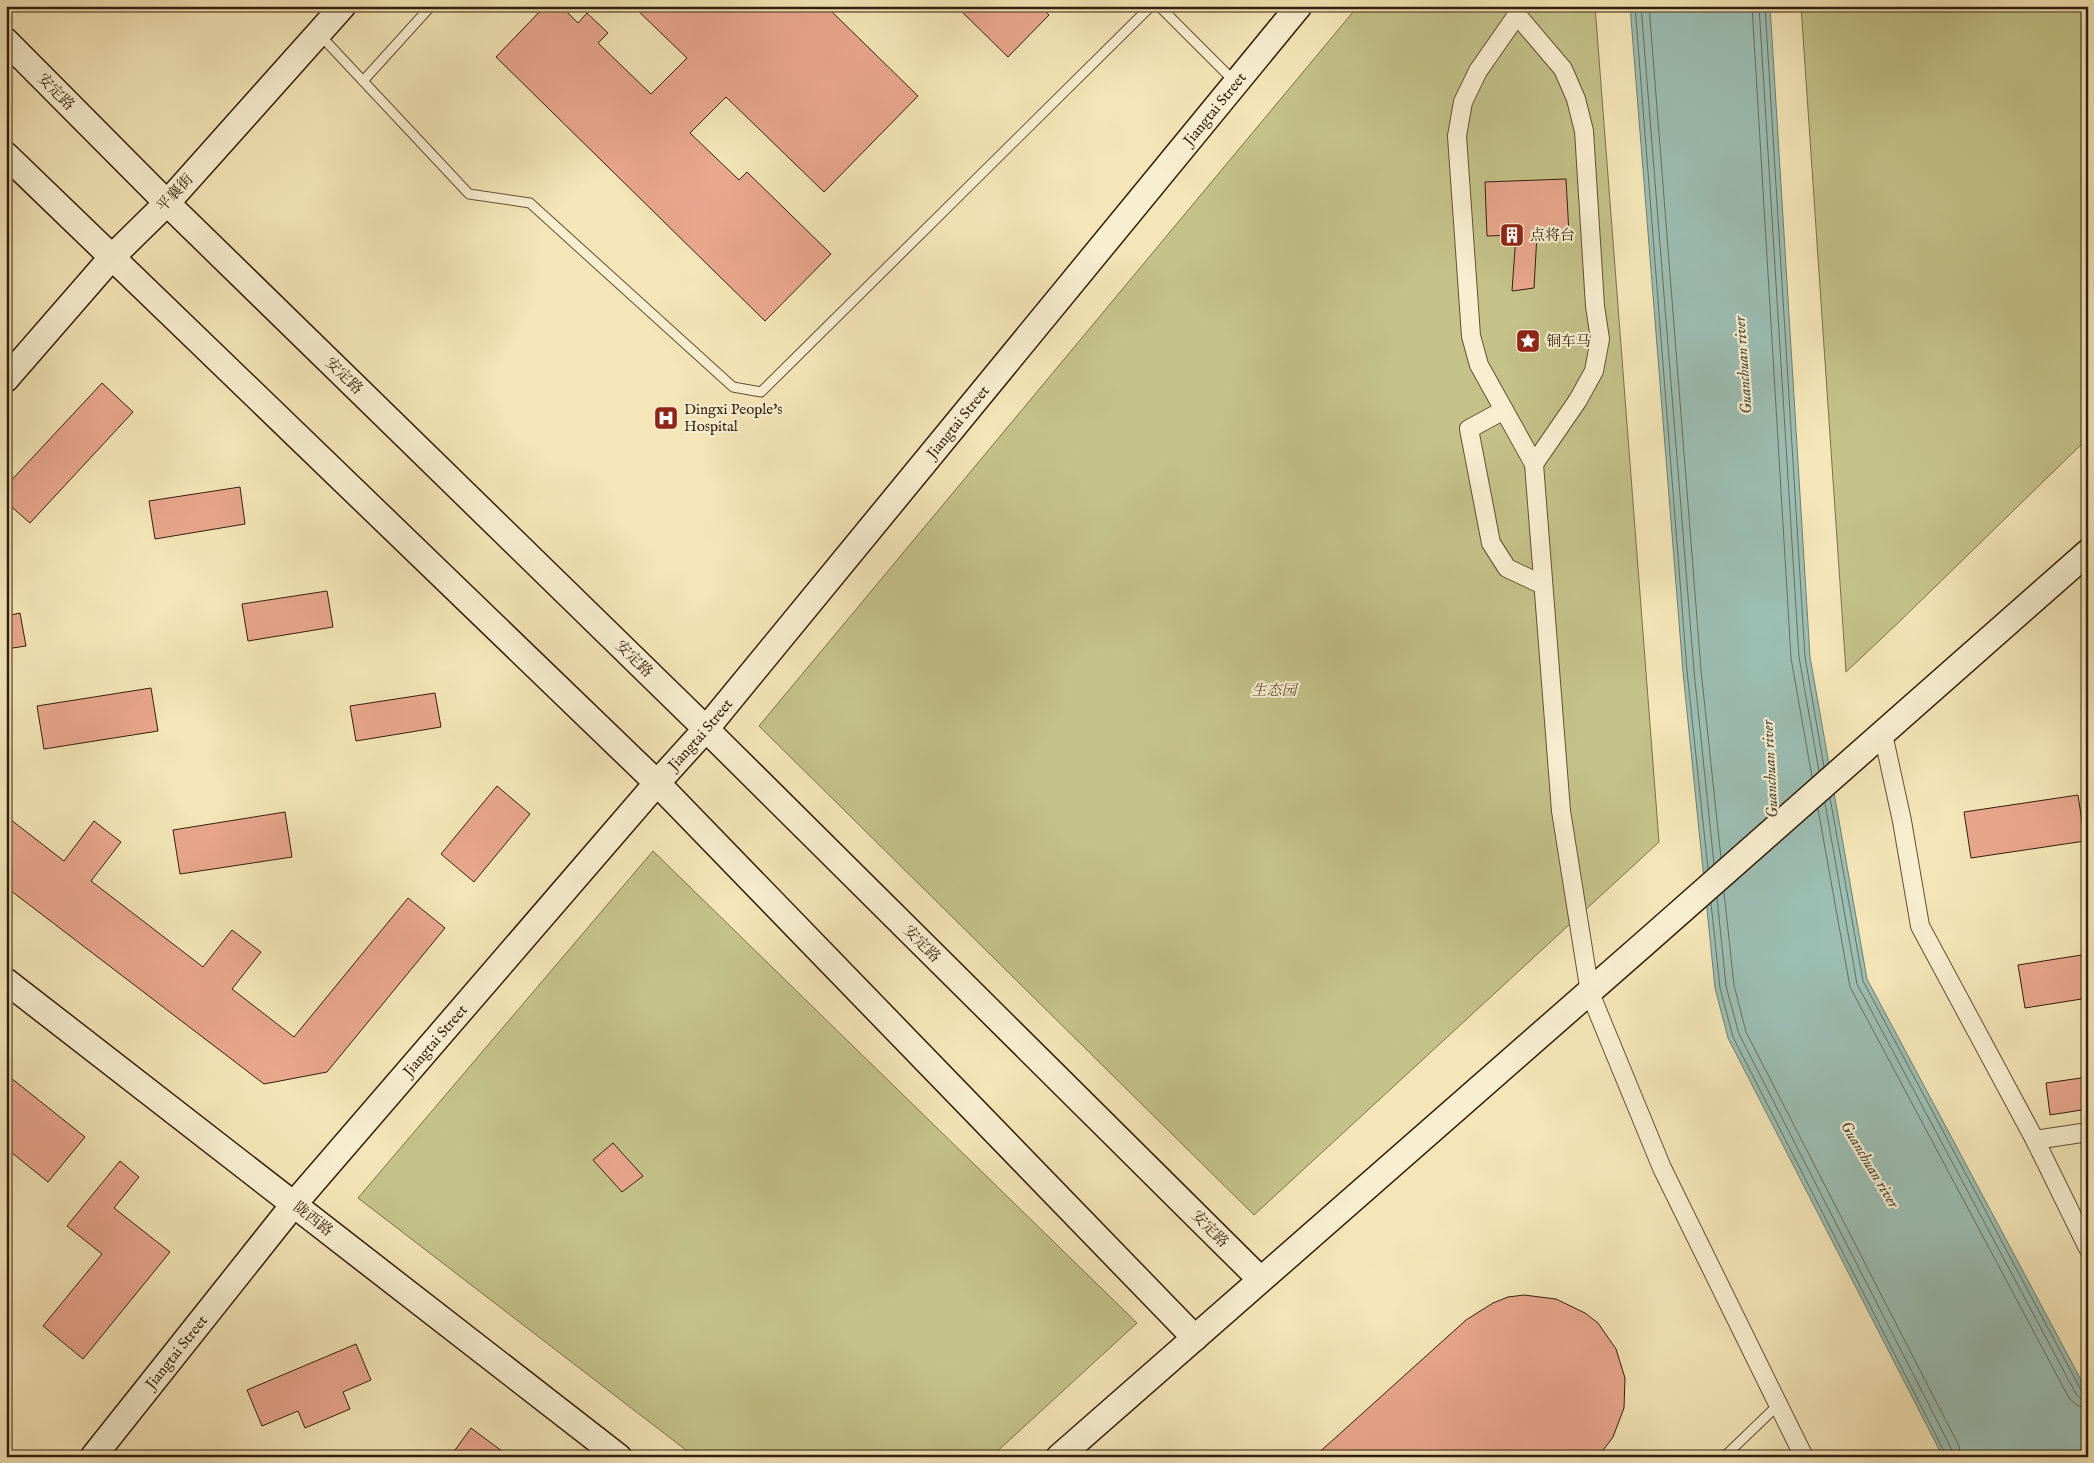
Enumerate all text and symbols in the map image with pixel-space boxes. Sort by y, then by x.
street label: Jiangtai Street [1178,68,1250,151]
street label: 安定路 [33,69,79,115]
street label: 平襄街 [153,170,197,216]
building icon: 点将台 [1499,222,1525,248]
place label: 点将台 [1530,226,1575,245]
water label: Guanchuan river [1730,314,1757,415]
place icon: 铜车马 [1515,328,1541,354]
place label: 铜车马 [1546,332,1591,351]
street label: 安定路 [321,354,367,398]
street label: Jiangtai Street [921,382,993,464]
place label: Dingxi People's Hospital [684,400,783,436]
hospital icon: Dingxi People's Hospital [653,405,679,431]
street label: 安定路 [611,637,657,681]
park label: 生态园 [1251,681,1298,700]
street label: Jiangtai Street [662,695,737,776]
water label: Guanchuan river [1758,718,1784,819]
street label: 安定路 [899,921,945,967]
street label: Jiangtai Street [397,1001,471,1082]
water label: Guanchuan river [1835,1118,1904,1214]
street label: 陇西路 [289,1198,337,1240]
street label: 安定路 [1187,1206,1233,1252]
street label: Jiangtai Street [140,1311,211,1394]

